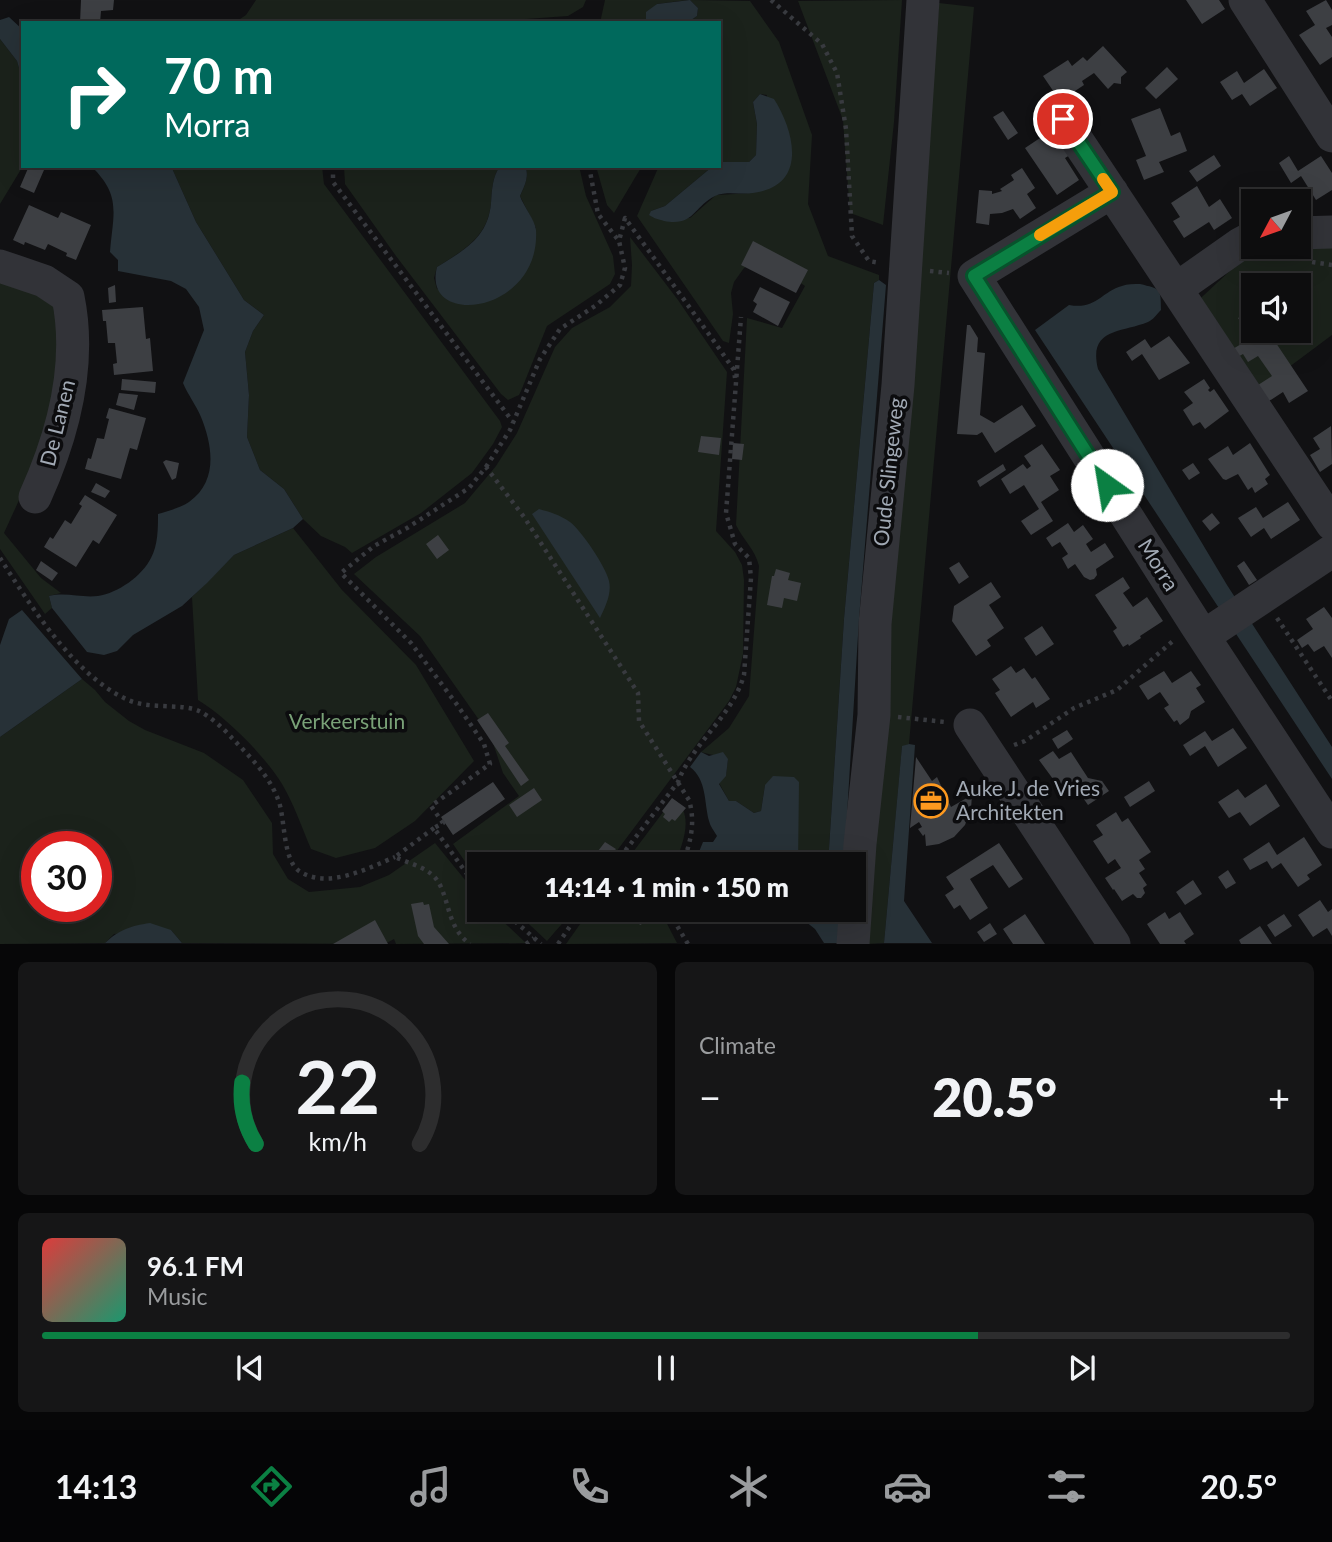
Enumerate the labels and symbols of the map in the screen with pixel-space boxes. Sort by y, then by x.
pin [1033,89,1093,149]
north arrow [1241,189,1311,259]
street label: De Lanen [34,377,79,468]
street label: Oude Slingeweg [867,396,908,548]
position arrow [1070,448,1144,522]
street label: Morra [1134,534,1185,595]
park label: Verkeerstuin [289,708,405,733]
place label: Auke J. de Vries Architekten [956,775,1100,824]
office icon: Auke J. de Vries Architekten [912,782,950,820]
speed limit sign: 30 [21,831,112,922]

